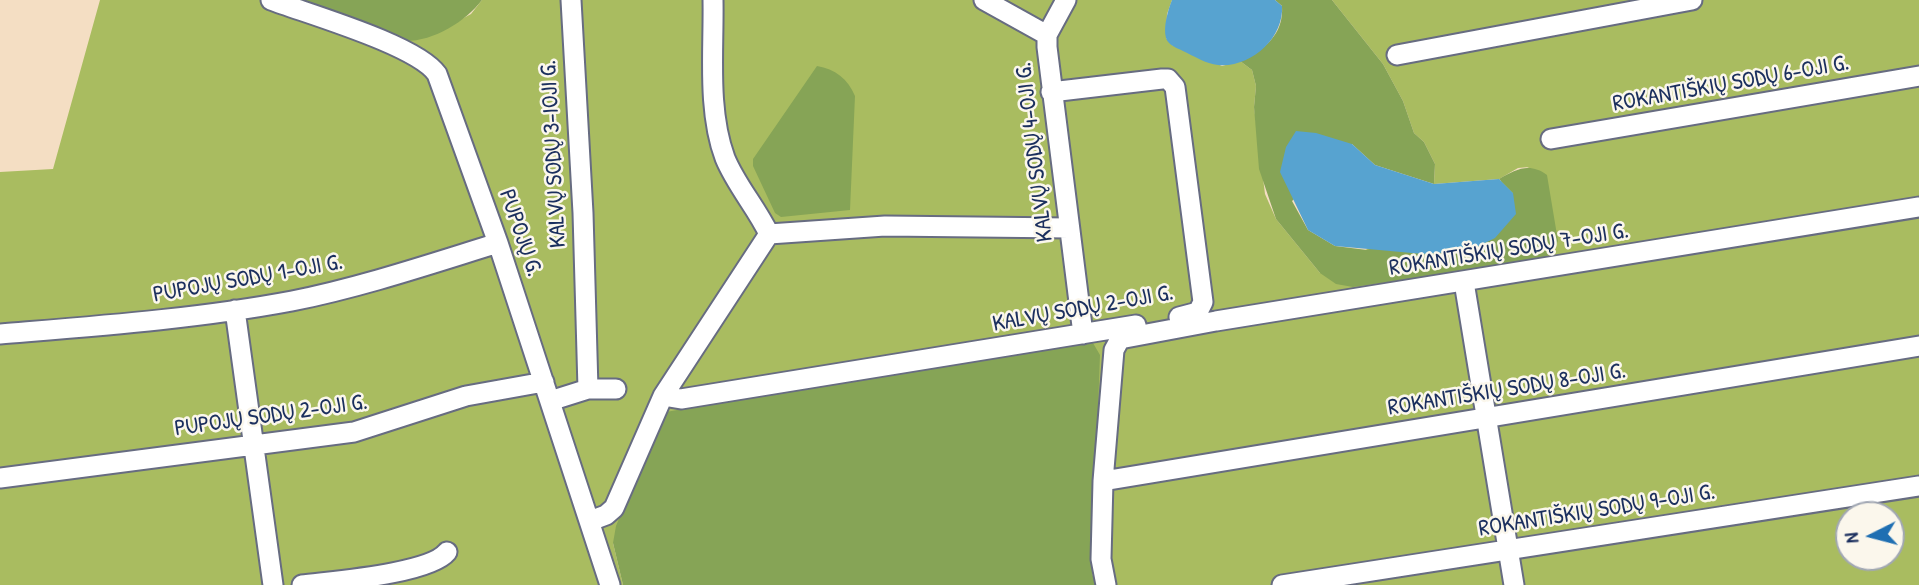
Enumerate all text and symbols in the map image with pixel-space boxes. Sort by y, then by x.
street label: ROKANTIŠKIŲ SODŲ 6-OJI G. [1611,50,1851,118]
street label: KALVŲ SODŲ 3-IOJI G. [535,59,573,249]
street label: KALVŲ SODŲ 4-OJI G. [1010,61,1060,243]
street label: PUPOJŲ G. [492,186,548,280]
street label: ROKANTIŠKIŲ SODŲ 7-OJI G. [1387,217,1631,283]
street label: PUPOJŲ SODŲ 1-OJI G. [151,249,345,309]
street label: KALVŲ SODŲ 2-OJI G. [991,280,1175,338]
street label: ROKANTIŠKIŲ SODŲ 8-OJI G. [1386,358,1628,422]
street label: PUPOJŲ SODŲ 2-OJI G. [173,389,369,443]
street label: ROKANTIŠKIŲ SODŲ 9-OJI G. [1477,479,1717,543]
north arrow [1835,501,1905,571]
text: N [1838,532,1865,544]

